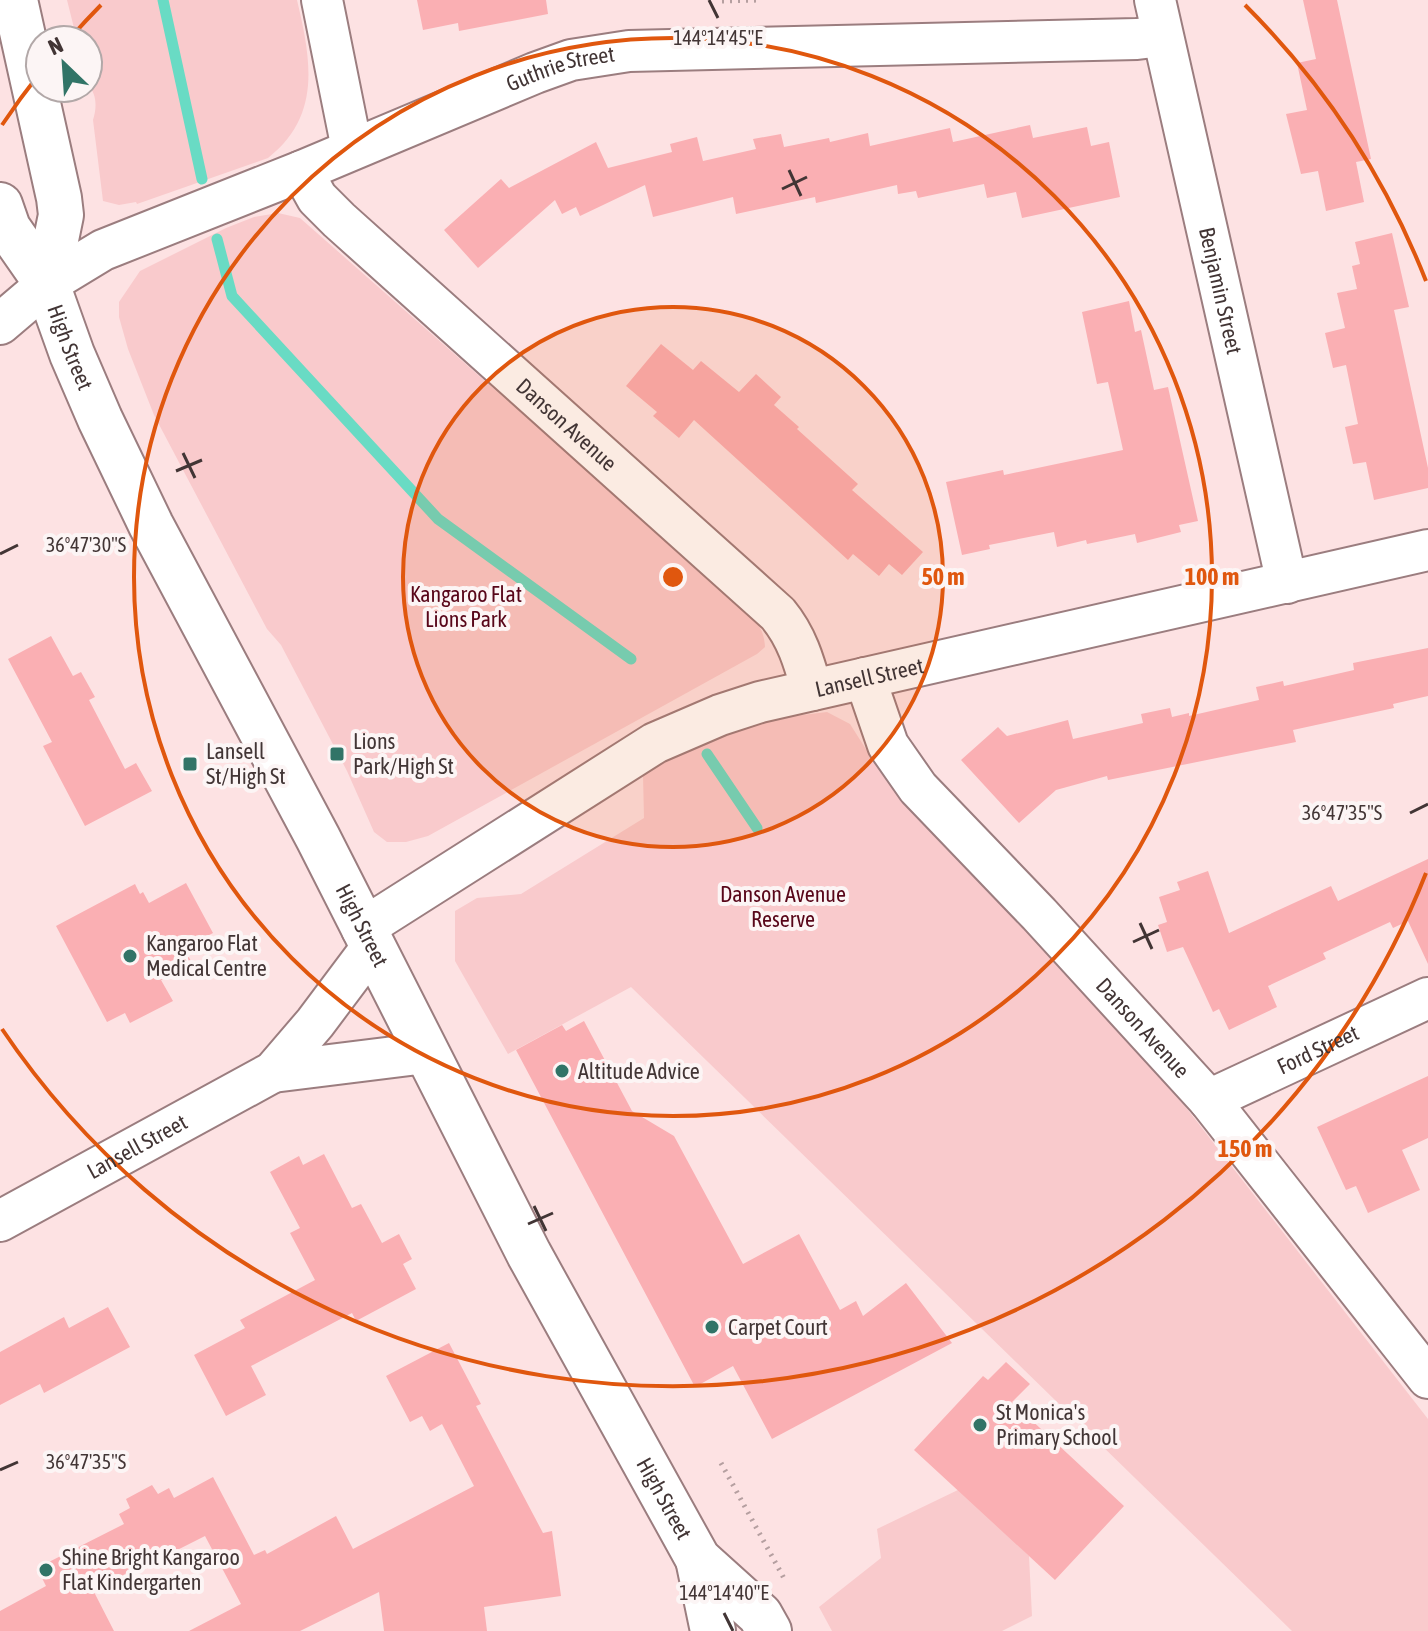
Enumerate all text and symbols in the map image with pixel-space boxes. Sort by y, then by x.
north arrow [24,24,104,104]
text: 144°14'45"E [673,26,763,49]
text: N [44,31,67,60]
street label: Guthrie Street [502,40,616,97]
street label: Benjamin Street [1194,225,1248,357]
street label: High Street [42,301,99,394]
street label: Danson Avenue [511,373,622,476]
text: 36°47'30"S [46,533,126,556]
centre of rings [659,563,687,591]
text: 50 m [921,563,965,590]
text: 100 m [1185,563,1239,590]
park label: Kangaroo Flat Lions Park [410,581,522,632]
street label: Lansell Street [813,652,926,702]
place label: Lions Park/High St [353,728,454,779]
place label: Lansell St/High St [206,738,286,789]
marker: Lions Park/High St [328,745,346,763]
marker: Lansell St/High St [181,755,199,773]
text: 36°47'35"S [1302,801,1382,824]
street label: High Street [330,880,394,971]
park label: Danson Avenue Reserve [720,881,846,932]
place label: Kangaroo Flat Medical Centre [146,930,267,981]
marker: Kangaroo Flat Medical Centre [121,947,139,965]
street label: Danson Avenue [1091,972,1195,1083]
street label: Ford Street [1273,1019,1363,1079]
place label: Altitude Advice [578,1058,700,1084]
marker: Altitude Advice [553,1062,571,1080]
street label: Lansell Street [82,1108,192,1184]
text: 150 m [1218,1135,1272,1162]
place label: Carpet Court [728,1314,828,1340]
marker: Carpet Court [703,1318,721,1336]
place label: St Monica's Primary School [996,1399,1118,1450]
marker: St Monica's Primary School [971,1416,989,1434]
text: 36°47'35"S [46,1450,126,1473]
street label: High Street [631,1453,697,1544]
place label: Shine Bright Kangaroo Flat Kindergarten [62,1544,240,1595]
marker: Shine Bright Kangaroo Flat Kindergarten [37,1561,55,1579]
text: 144°14'40"E [679,1581,769,1604]

